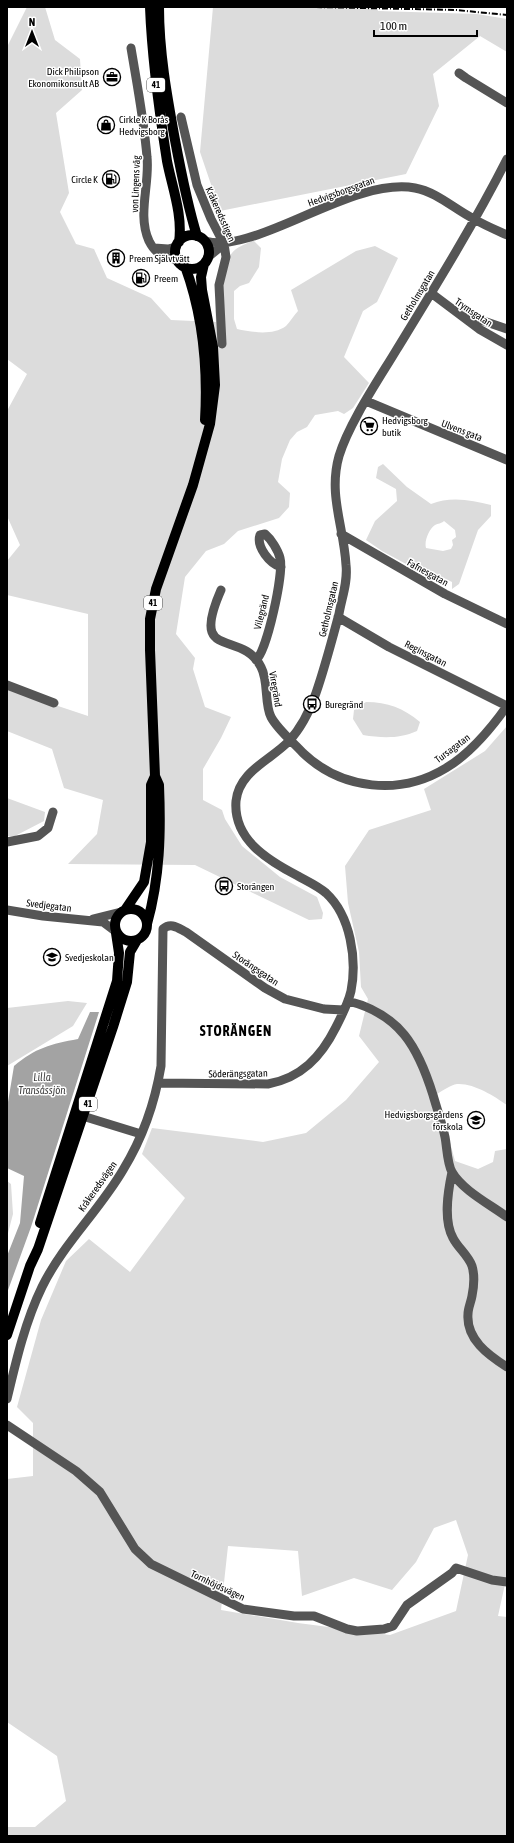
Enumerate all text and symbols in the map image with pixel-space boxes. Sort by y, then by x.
north arrow [12,12,52,52]
scale bar [374,12,477,38]
text: N [29,16,35,28]
text: 100 m [380,19,407,33]
place label: Dick Philipson Ekonomikonsult AB [28,66,99,89]
office icon: Dick Philipson Ekonomikonsult AB [102,67,122,87]
road number: 41 [147,78,165,92]
place label: Cirkle K Borås Hedvigsborg [119,114,169,137]
shop icon: Cirkle K Borås Hedvigsborg [96,115,116,135]
street label: von Lingens väg [129,154,142,213]
fuel station icon: Circle K [101,169,121,189]
place label: Circle K [71,174,98,185]
street label: Hedvigsborgsgatan [306,174,376,209]
street label: Kråkeredsstigen [204,185,238,244]
building icon: Preem Självtvätt [106,248,126,268]
place label: Preem Självtvätt [129,253,190,264]
fuel station icon: Preem [131,268,151,288]
street label: Getholmsgatan [398,268,437,322]
place label: Preem [154,273,178,284]
street label: Trymsgatan [453,296,495,329]
place label: Hedvigsborg butik [382,415,428,438]
supermarket icon: Hedvigsborg butik [359,416,379,436]
street label: Ulvens gata [440,418,484,443]
street label: Fafnesgatan [405,557,450,588]
street label: Getholmsgatan [317,580,340,638]
street label: Vilegränd [252,593,271,631]
road number: 41 [144,596,162,610]
street label: Reginsgatan [403,638,449,669]
street label: Viregränd [267,670,284,708]
bus stop icon: Buregränd [302,694,322,714]
place label: Buregränd [325,699,364,710]
street label: Tursagatan [433,732,472,765]
bus stop icon: Storängen [214,876,234,896]
place label: Storängen [237,881,275,892]
street label: Svedjegatan [26,897,72,914]
school or university icon: Svedjeskolan [42,947,62,967]
street label: Storängsgatan [231,949,281,988]
place label: Svedjeskolan [65,952,114,963]
district label: STORÄNGEN [200,1023,272,1039]
street label: Söderängsgatan [208,1067,268,1080]
water label: Lilla Transåssjön [18,1071,66,1096]
road number: 41 [79,1097,97,1111]
place label: Hedvigsborgsgårdens förskola [384,1109,463,1132]
school or university icon: Hedvigsborgsgårdens förskola [466,1110,486,1130]
street label: Kråkeredsvägen [76,1159,119,1214]
street label: Tornhöjdsvägen [189,1568,247,1603]

